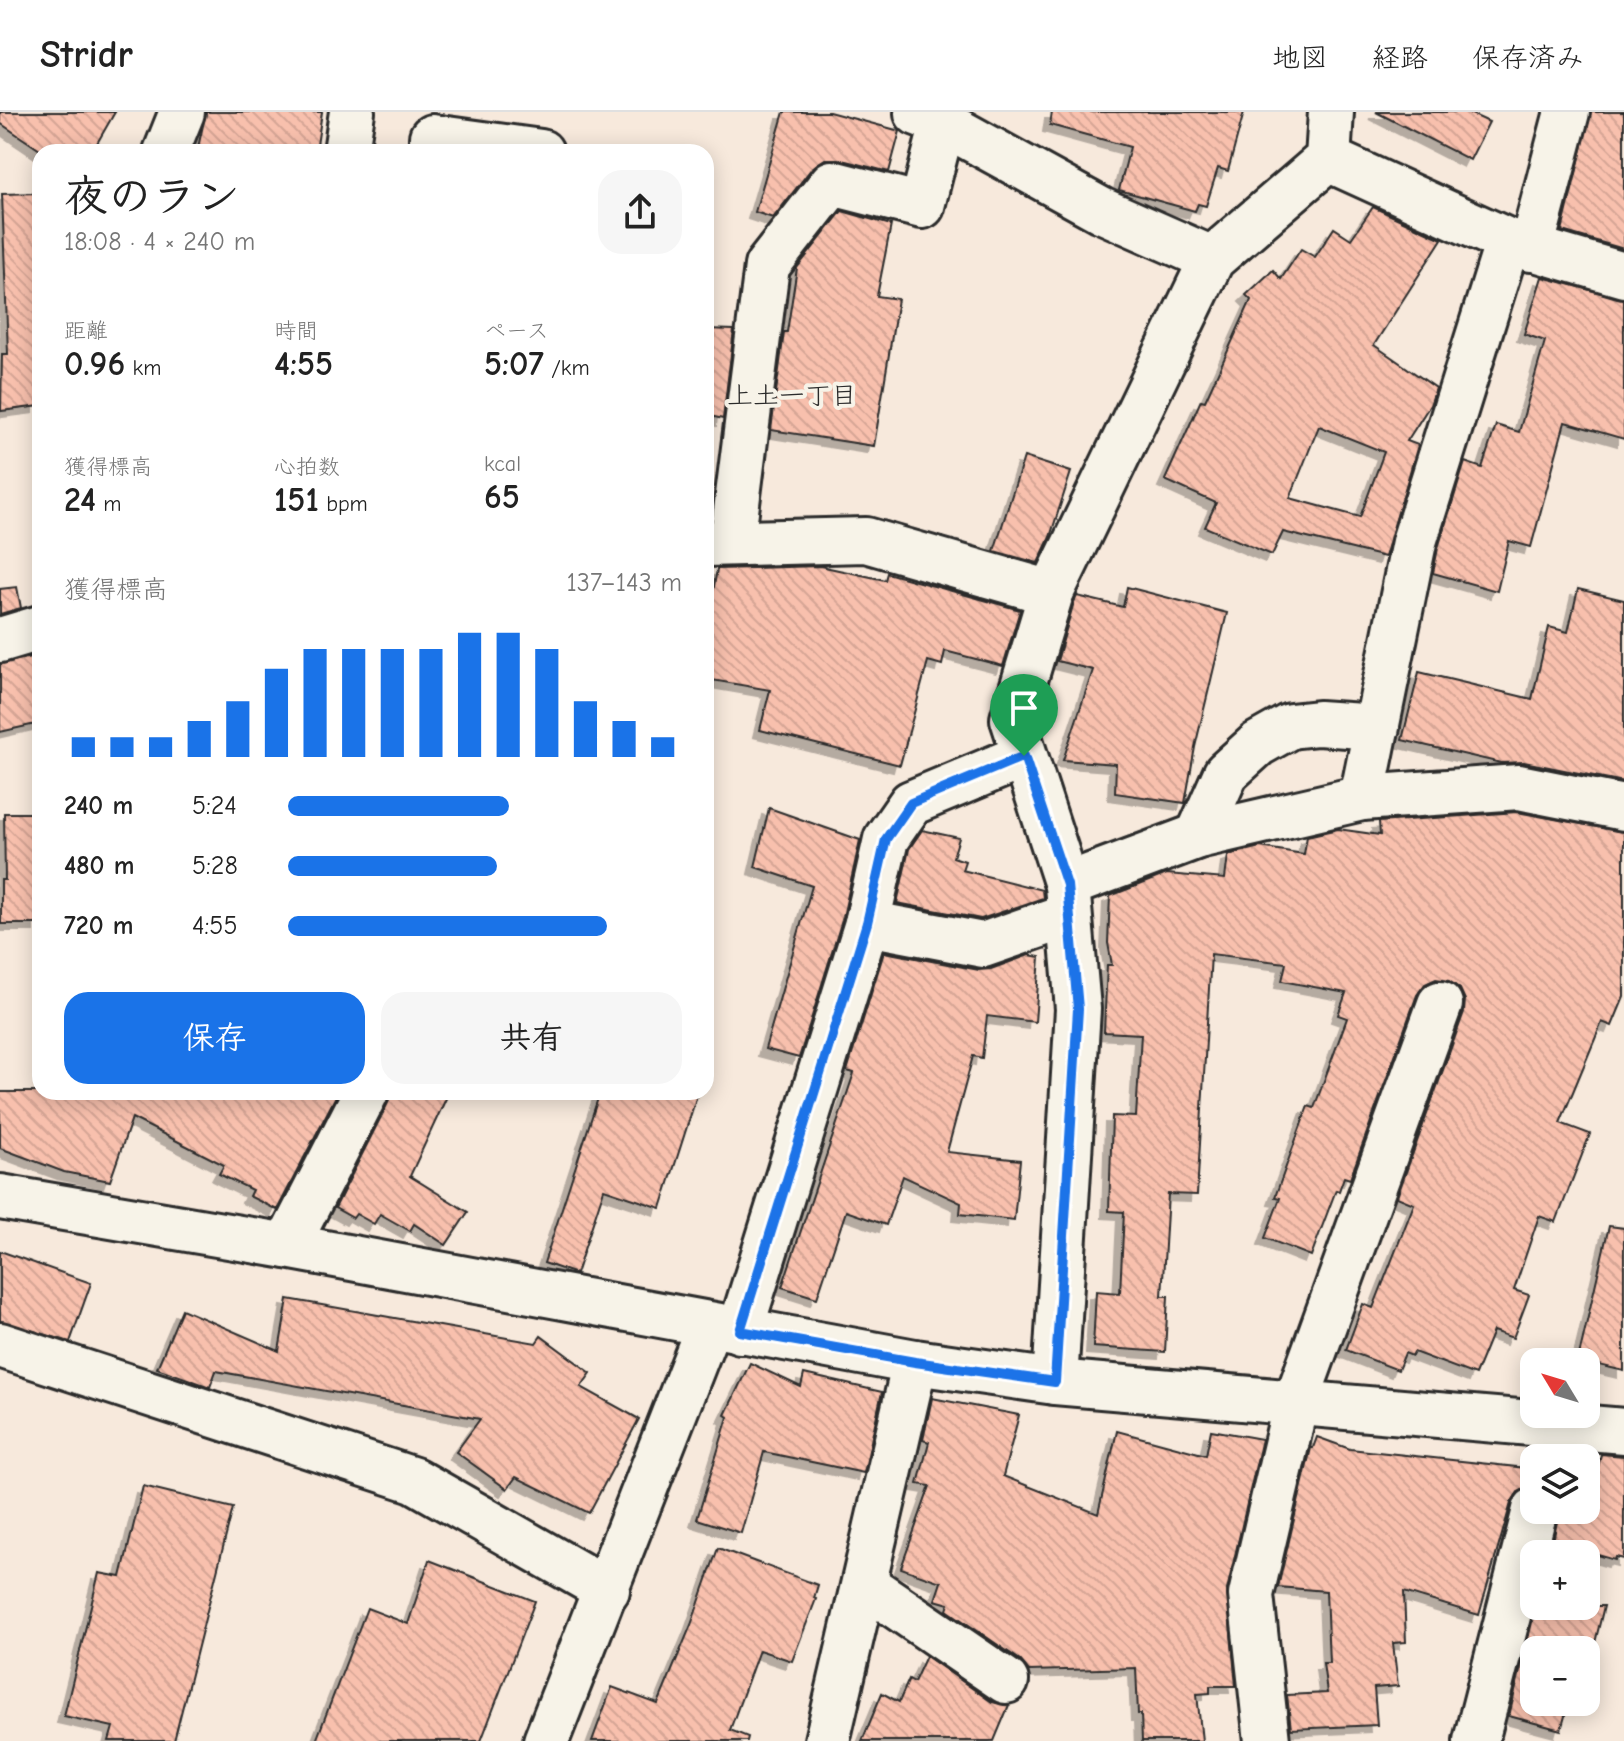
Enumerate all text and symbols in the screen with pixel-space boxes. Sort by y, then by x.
text: Stridr [40,33,133,77]
text: 地図 [1272,42,1328,74]
text: 経路 [1372,42,1428,74]
text: 保存済み [1472,42,1584,74]
button: share [598,170,682,254]
text: 夜のラン [64,171,240,222]
text: 18:08 · 4 × 240 m [64,227,255,257]
text: 距離 [64,318,108,344]
text: 時間 [274,318,318,344]
text: ペース [484,318,549,344]
text: 0.96 [64,344,125,384]
text: 4:55 [274,344,333,384]
text: 5:07 [484,344,544,384]
text: km [125,355,161,381]
text: /km [544,355,590,381]
district label: 上土一丁目 [727,381,857,411]
text: kcal [484,451,521,477]
text: 獲得標高 [64,454,152,480]
text: 心拍数 [274,454,340,480]
text: 65 [484,477,520,517]
text: 24 [64,480,96,520]
text: 151 [274,480,319,520]
text: m [96,491,121,517]
text: bpm [319,491,368,517]
text: 137–143 m [567,568,682,598]
text: 獲得標高 [64,575,168,605]
pin [990,674,1058,756]
icon: arrive [1002,686,1046,730]
text: 240 m [64,791,133,821]
text: 5:24 [192,791,237,821]
text: 480 m [64,851,134,881]
text: 5:28 [192,851,238,881]
text: 720 m [64,911,133,941]
text: 4:55 [192,911,237,941]
button: 保存 [64,992,365,1084]
button: 共有 [381,992,682,1084]
north arrow [1520,1348,1600,1428]
map controls [1520,1348,1600,1716]
button: layers [1520,1444,1600,1524]
button: + [1520,1540,1600,1620]
button: − [1520,1636,1600,1716]

